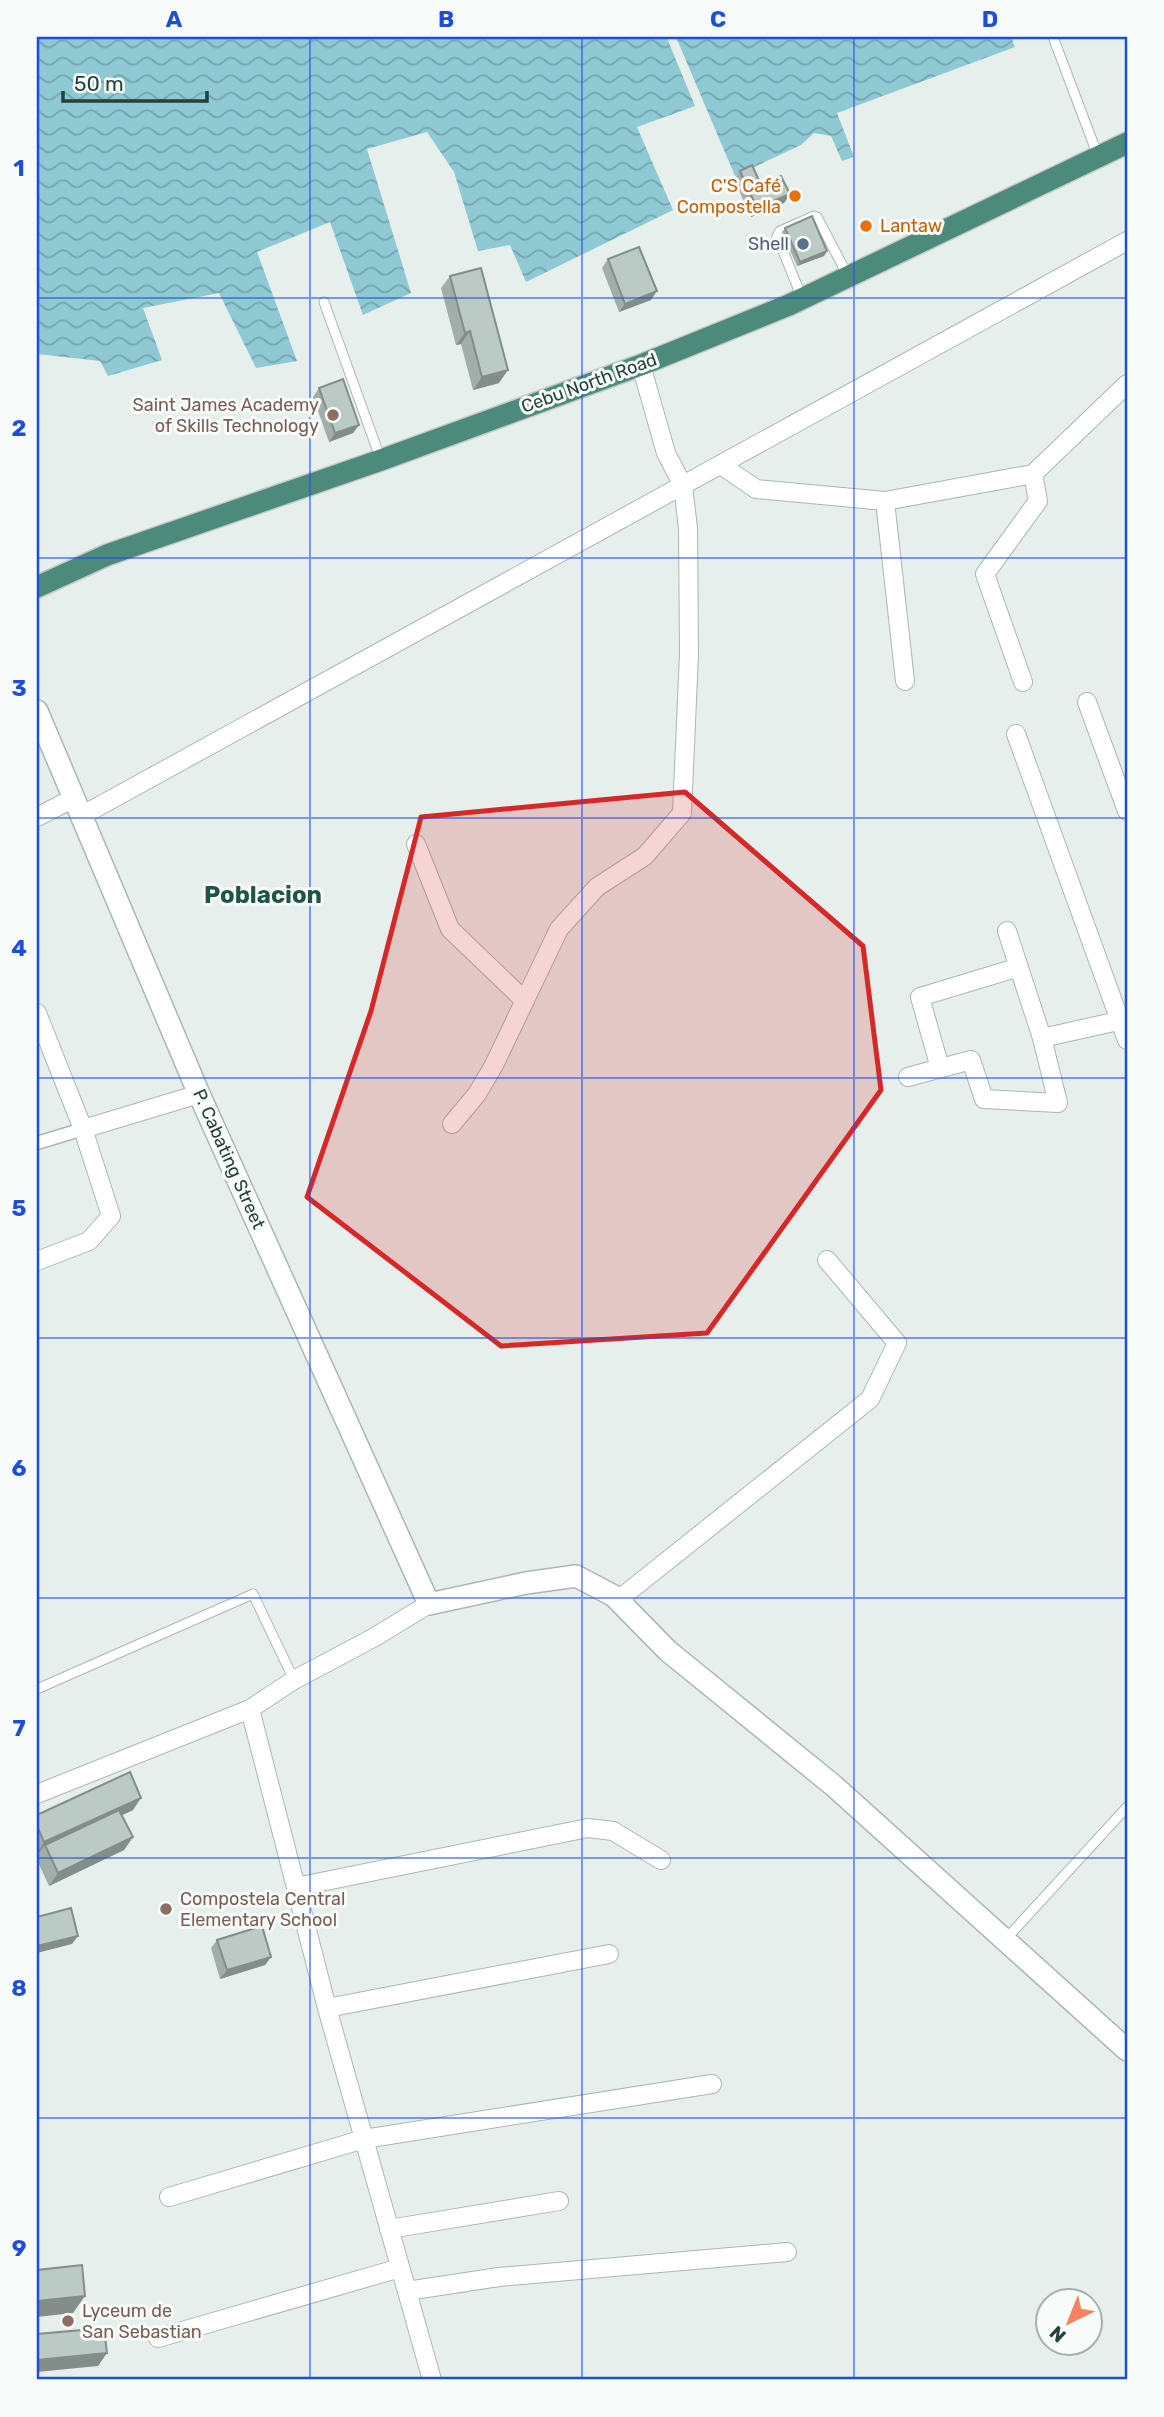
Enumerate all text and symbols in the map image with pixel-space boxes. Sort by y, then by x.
text: A [166,5,183,33]
text: B [438,5,454,33]
text: C [710,5,726,33]
text: D [982,5,998,33]
scale bar [63,60,206,104]
text: 50 m [74,71,124,96]
text: 1 [13,154,25,182]
place label: C'S Café Compostella [677,175,781,218]
marker: C'S Café Compostella [787,188,803,204]
place label: Lantaw [880,215,942,237]
marker: Lantaw [858,218,874,234]
place label: Shell [748,233,789,255]
marker: Shell [795,236,811,252]
street label: Cebu North Road [518,348,660,418]
place label: Saint James Academy of Skills Technology [133,394,319,437]
marker: Saint James Academy of Skills Technology [325,407,341,423]
text: 2 [12,414,26,442]
text: 3 [11,674,27,702]
district label: Poblacion [204,881,322,909]
text: 4 [11,934,27,962]
street label: P. Cabating Street [188,1085,270,1233]
text: 5 [12,1194,27,1222]
text: 6 [12,1454,27,1482]
text: 7 [12,1714,26,1742]
place label: Compostela Central Elementary School [180,1888,345,1931]
marker: Compostela Central Elementary School [158,1901,174,1917]
text: 8 [11,1974,27,2002]
text: 9 [12,2234,26,2262]
north arrow [1034,2288,1104,2358]
place label: Lyceum de San Sebastian [82,2300,202,2343]
marker: Lyceum de San Sebastian [60,2313,76,2329]
text: N [1045,2321,1071,2347]

